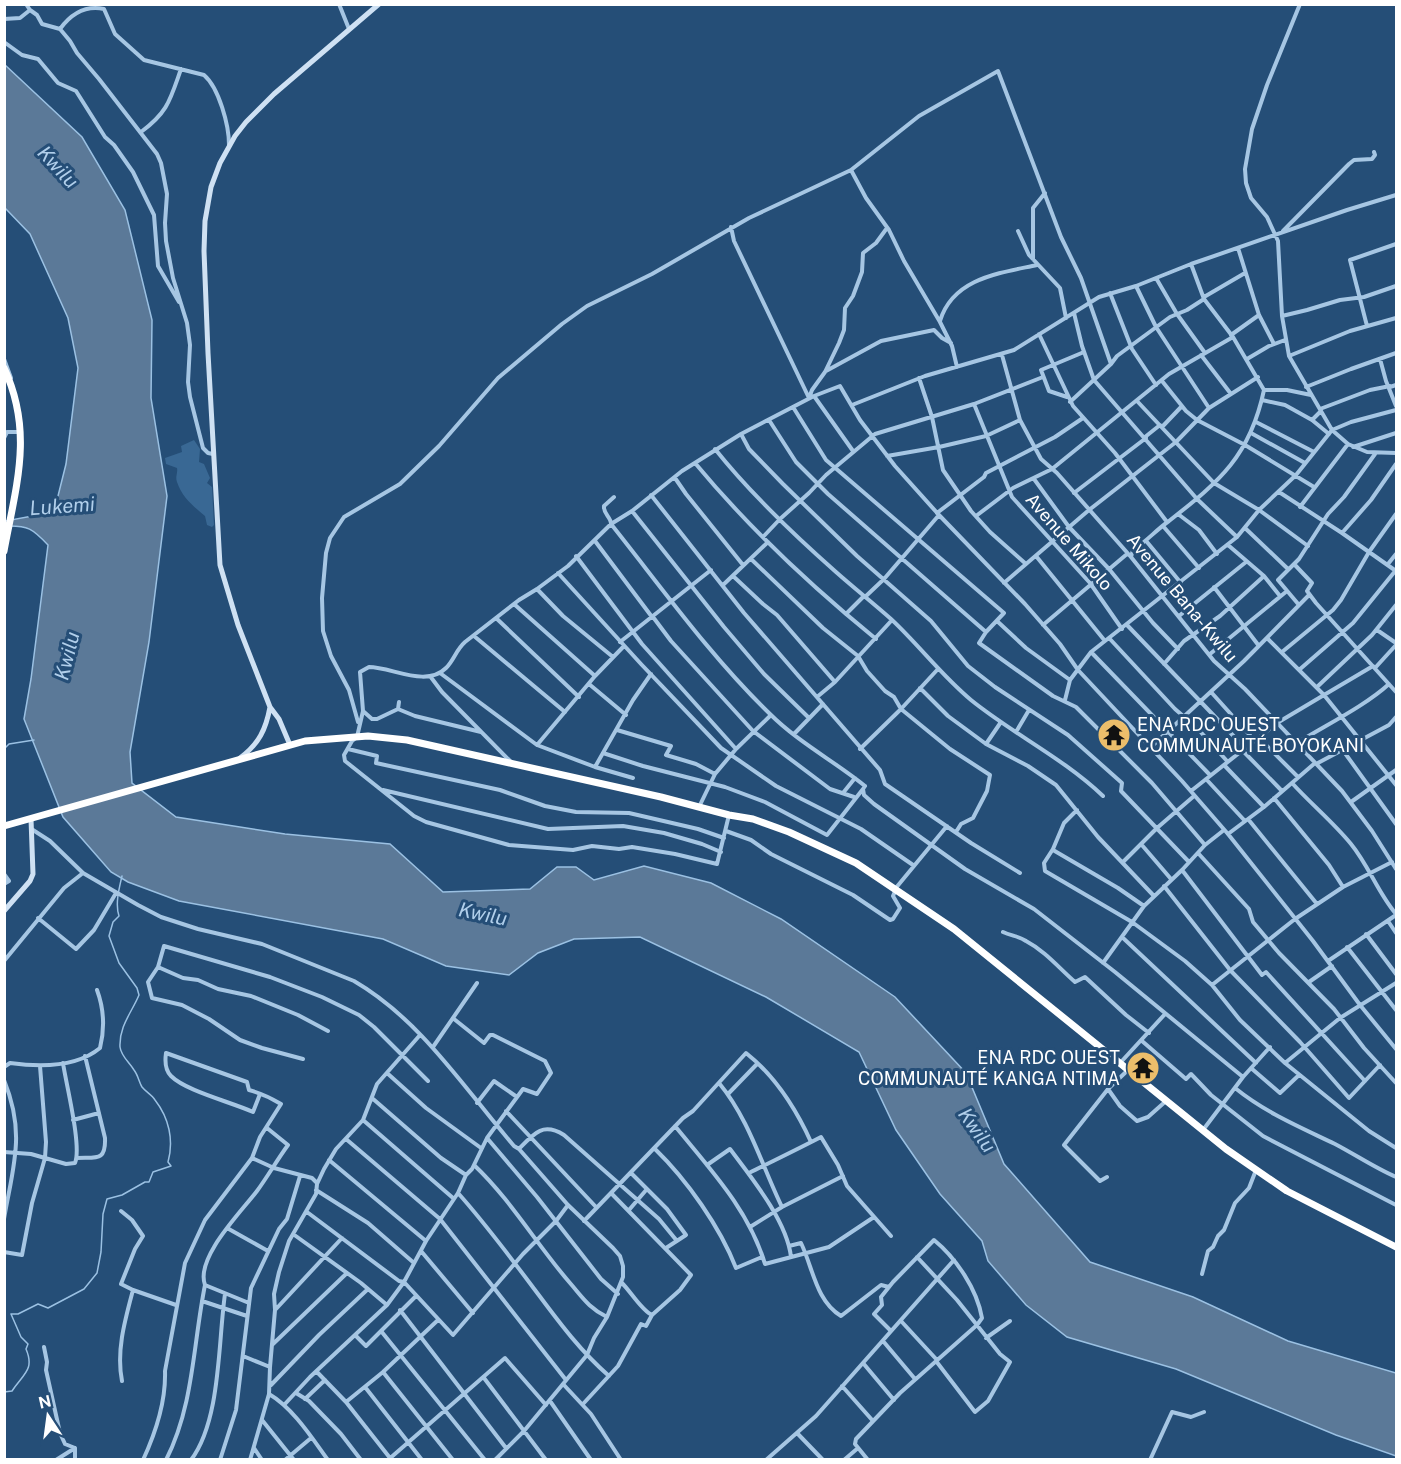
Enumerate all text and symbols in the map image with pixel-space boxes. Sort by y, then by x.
water label: Kwilu [32,141,84,193]
street label: Avenue Mikolo [1022,489,1117,594]
water label: Lukemi [29,492,95,520]
street label: Avenue Bana-Kwilu [1123,529,1242,666]
water label: Kwilu [49,629,85,683]
place label: ENA RDC OUEST COMMUNAUTÉ BOYOKANI [1137,714,1364,756]
temple icon: ENA RDC OUEST COMMUNAUTÉ BOYOKANI [1096,717,1132,753]
water label: Kwilu [457,897,509,931]
place label: ENA RDC OUEST COMMUNAUTÉ KANGA NTIMA [858,1047,1120,1089]
temple icon: ENA RDC OUEST COMMUNAUTÉ KANGA NTIMA [1125,1050,1161,1086]
water label: Kwilu [953,1103,1001,1157]
north arrow [18,1386,78,1446]
text: N [37,1391,53,1413]

